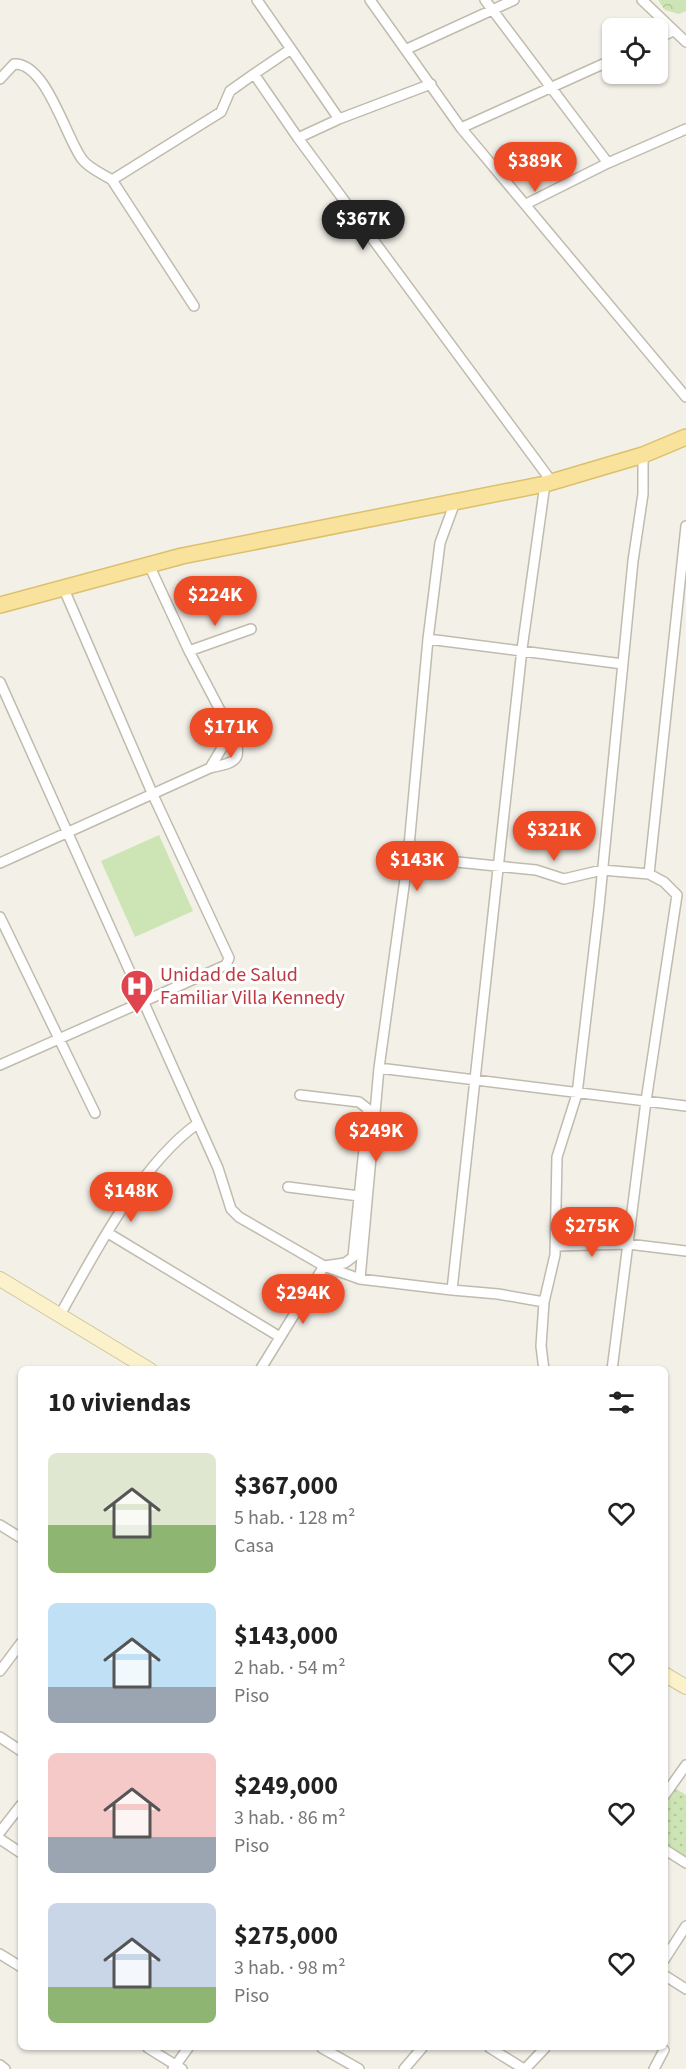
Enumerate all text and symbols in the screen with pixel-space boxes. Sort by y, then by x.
map controls [602,18,668,84]
button: locate [602,18,668,84]
pin: $389K [493,142,577,193]
text: $389K [508,147,562,175]
pin: $367K [321,200,405,251]
text: $367K [336,205,390,233]
pin: $224K [173,576,257,627]
text: $224K [188,581,242,609]
pin: $171K [189,708,273,759]
text: $171K [204,713,258,741]
pin: $321K [512,811,596,862]
text: $321K [527,816,581,844]
pin: $143K [375,841,459,892]
text: $143K [390,846,444,874]
place label: Unidad de Salud Familiar Villa Kennedy [160,961,346,1012]
hospital icon: Unidad de Salud Familiar Villa Kennedy [119,968,155,1015]
pin: $249K [334,1112,418,1163]
text: $249K [349,1117,403,1145]
pin: $148K [89,1172,173,1223]
text: $148K [104,1177,158,1205]
pin: $275K [550,1207,634,1258]
text: $275K [565,1212,619,1240]
pin: $294K [261,1274,345,1325]
text: $294K [276,1279,330,1307]
text: 10 viviendas [48,1384,191,1421]
icon: filters [605,1386,638,1419]
text: $367,000 [234,1467,338,1504]
icon: home [96,1477,168,1549]
icon: heart [605,1497,638,1530]
text: 5 hab. · 128 m² [234,1504,355,1532]
text: Casa [234,1532,274,1560]
text: $143,000 [234,1617,338,1654]
icon: home [96,1627,168,1699]
icon: heart [605,1647,638,1680]
text: 2 hab. · 54 m² [234,1654,346,1682]
text: Piso [234,1682,269,1710]
text: $249,000 [234,1767,338,1804]
icon: home [96,1777,168,1849]
icon: heart [605,1797,638,1830]
text: 3 hab. · 86 m² [234,1804,346,1832]
text: Piso [234,1832,269,1860]
text: $275,000 [234,1917,338,1954]
icon: home [96,1927,168,1999]
icon: heart [605,1947,638,1980]
text: 3 hab. · 98 m² [234,1954,346,1982]
text: Piso [234,1982,269,2010]

